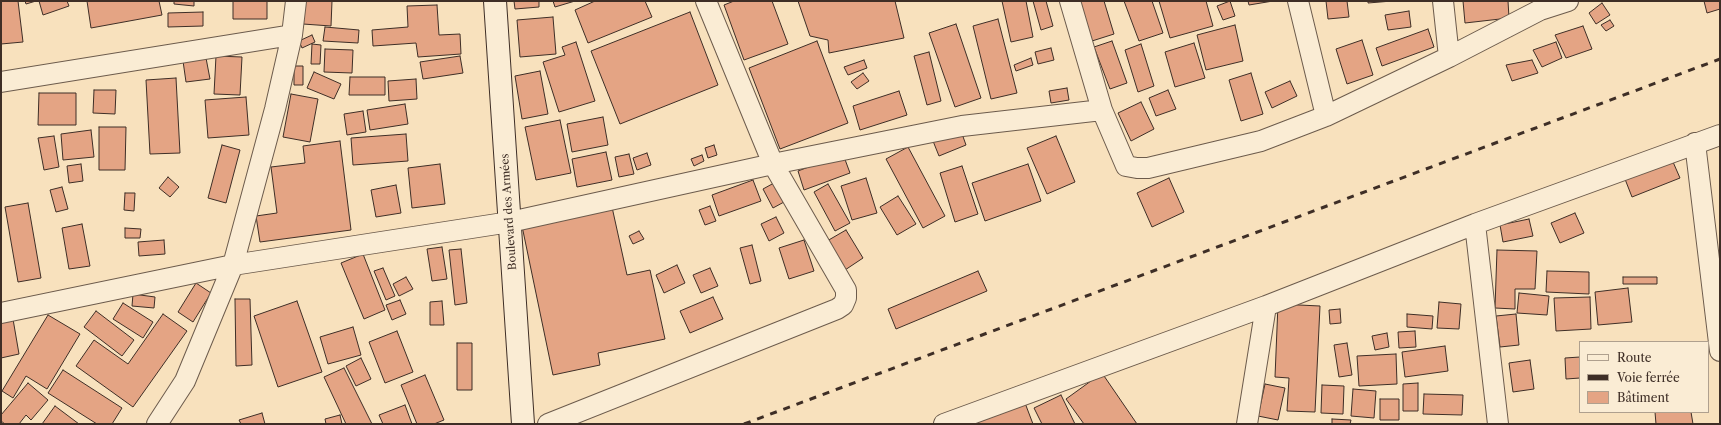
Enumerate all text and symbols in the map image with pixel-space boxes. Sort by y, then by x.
street label: Boulevard des Armées [498,153,520,271]
legend [1579,341,1709,413]
text: Route [1617,350,1651,365]
text: Voie ferrée [1617,370,1680,385]
text: Bâtiment [1617,390,1669,405]

